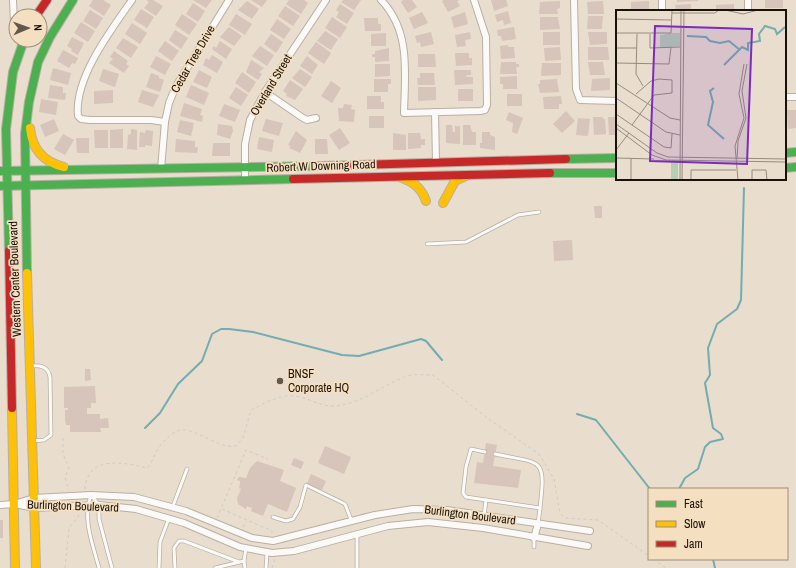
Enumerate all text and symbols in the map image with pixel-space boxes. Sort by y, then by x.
north arrow [8,8,48,48]
inset map [616,10,786,180]
street label: Cedar Tree Drive [167,22,219,96]
text: N [31,24,45,31]
street label: Overland Street [246,51,296,119]
street label: Robert W Downing Road [266,156,376,176]
street label: Western Center Boulevard [5,221,25,337]
place label: BNSF Corporate HQ [288,366,350,396]
marker: BNSF Corporate HQ [275,376,285,386]
legend [648,488,788,560]
street label: Burlington Boulevard [27,496,119,516]
text: Fast [684,496,703,512]
street label: Burlington Boulevard [423,501,517,529]
text: Slow [684,516,706,532]
text: Jam [684,536,703,552]

